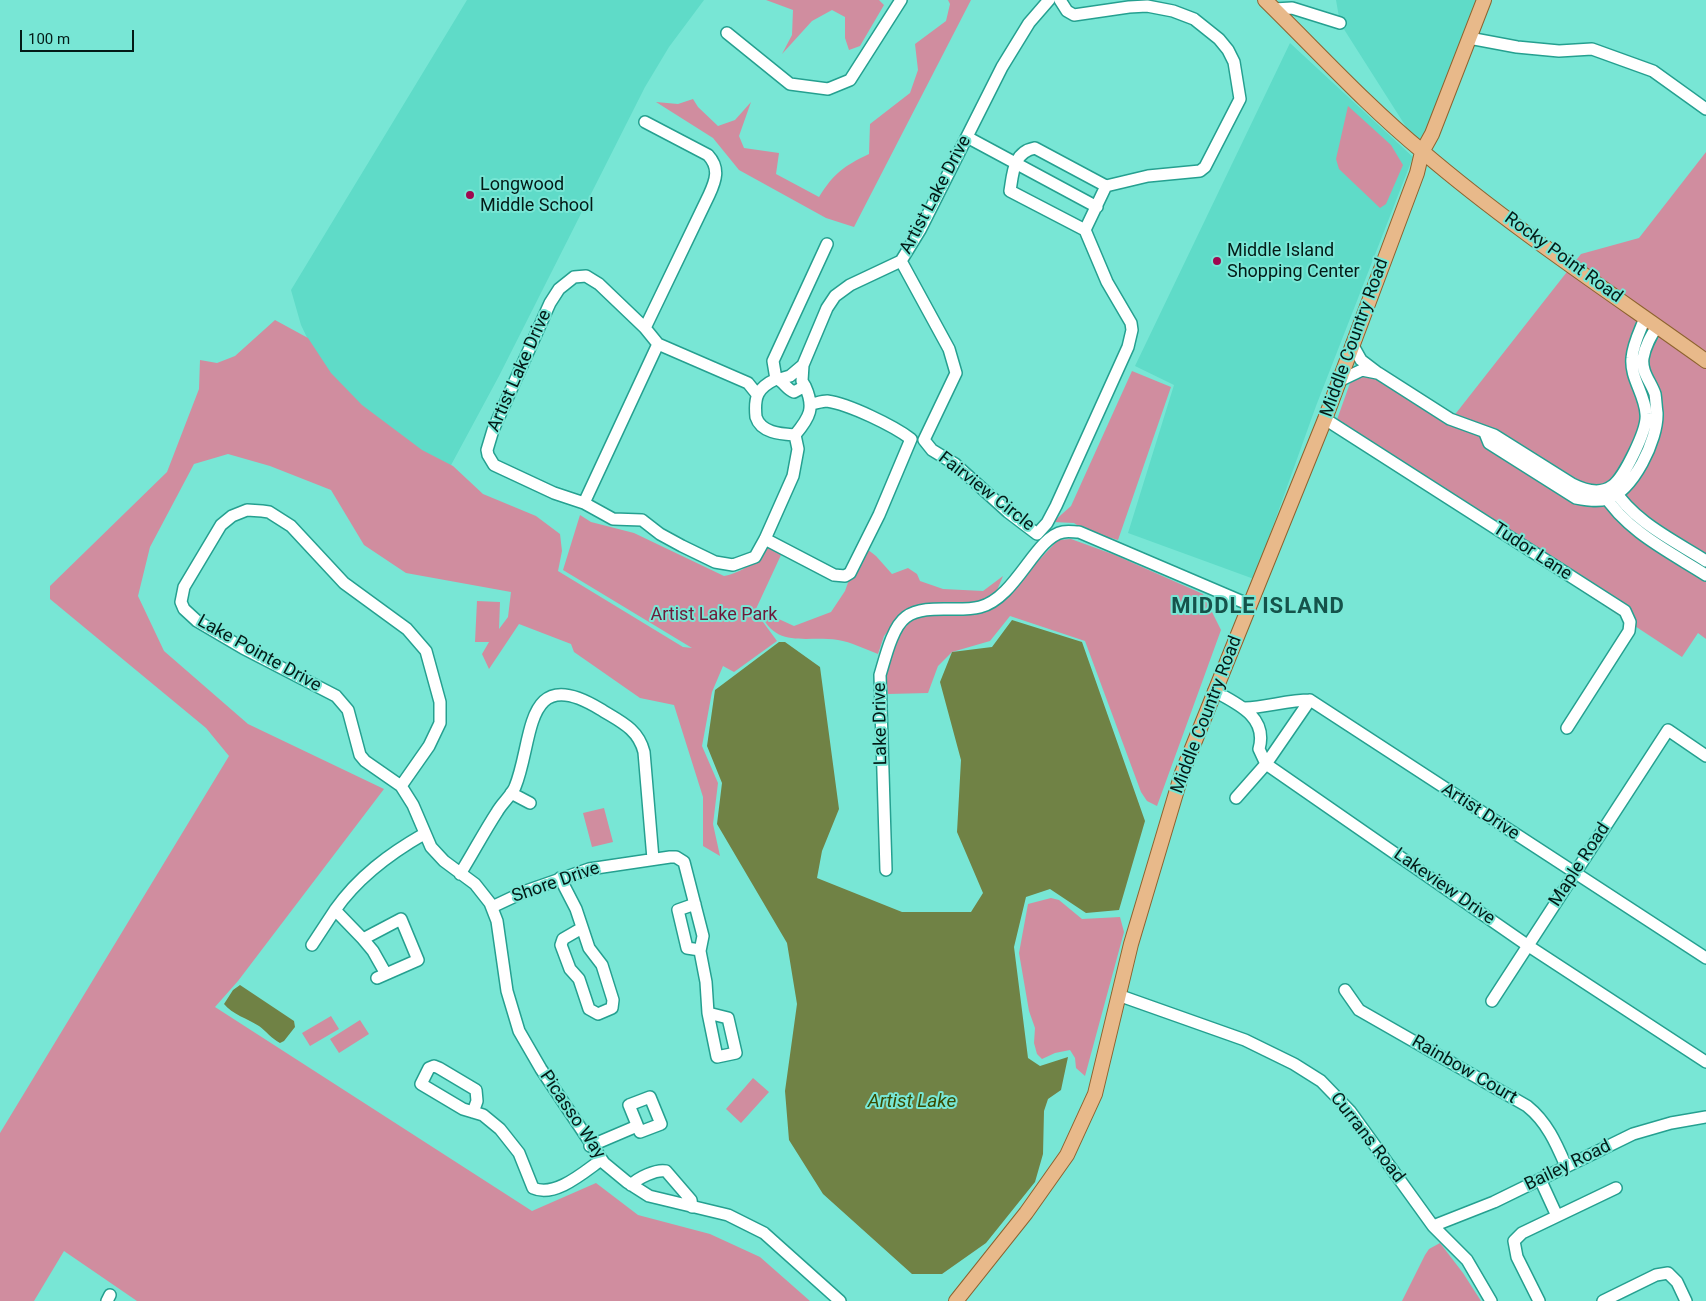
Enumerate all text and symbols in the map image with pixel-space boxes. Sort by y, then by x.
scale bar [22,20,136,52]
text: 100 m [28,30,70,48]
street label: Artist Lake Drive [896,132,976,258]
place label: Longwood Middle School [480,174,594,216]
marker: Longwood Middle School [464,189,476,201]
street label: Rocky Point Road [1500,208,1626,308]
place label: Middle Island Shopping Center [1227,240,1360,282]
marker: Middle Island Shopping Center [1211,255,1223,267]
street label: Middle Country Road [1316,256,1394,420]
street label: Artist Lake Drive [483,307,557,435]
street label: Fairview Circle [934,448,1038,536]
street label: Tudor Lane [1488,518,1576,586]
district label: MIDDLE ISLAND [1170,594,1346,620]
park label: Artist Lake Park [651,604,777,626]
street label: Lake Pointe Drive [193,611,325,697]
street label: Middle Country Road [1167,633,1247,797]
street label: Lake Drive [869,682,893,766]
street label: Artist Drive [1437,779,1523,845]
street label: Maple Road [1545,819,1615,911]
street label: Lakeview Drive [1389,844,1499,930]
street label: Shore Drive [509,858,603,908]
street label: Rainbow Court [1408,1031,1520,1109]
street label: Picasso Way [534,1067,610,1163]
street label: Currans Road [1325,1089,1409,1187]
water label: Artist Lake [868,1091,956,1113]
street label: Bailey Road [1521,1136,1615,1196]

